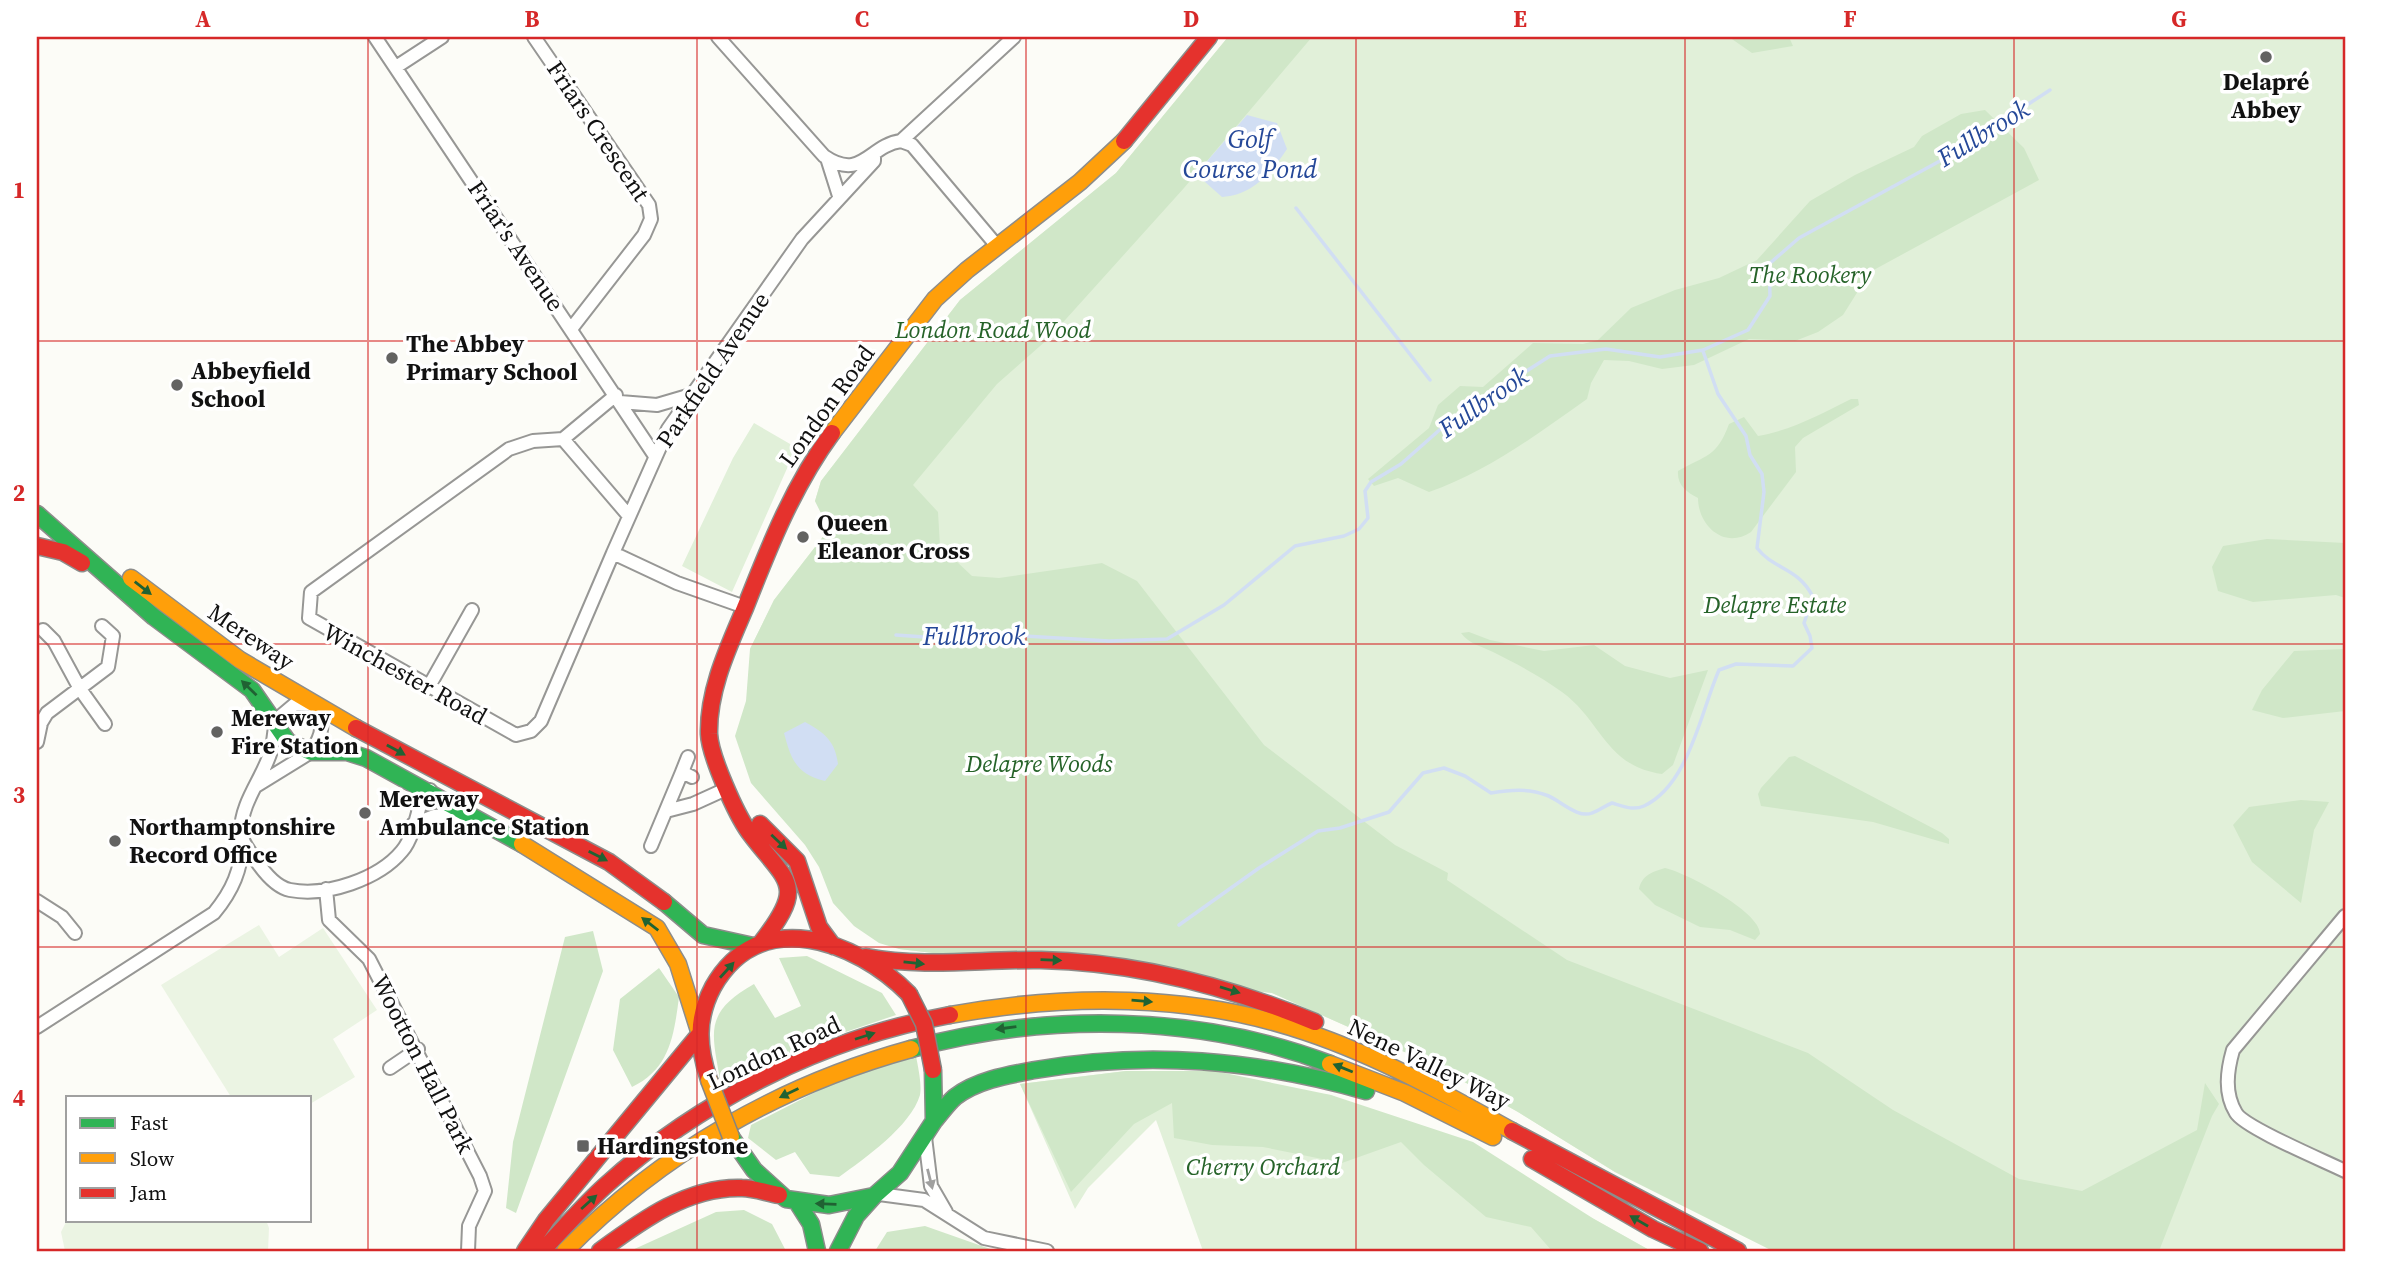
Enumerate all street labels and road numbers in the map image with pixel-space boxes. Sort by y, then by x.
street label: Friars Crescent [539,54,658,208]
street label: Friar's Avenue [460,174,572,318]
street label: Parkfield Avenue [648,285,777,454]
street label: London Road [771,338,882,473]
street label: Mereway [202,596,302,678]
street label: Winchester Road [317,615,494,733]
street label: Wootton Hall Park [364,969,483,1160]
street label: London Road [702,1007,846,1098]
street label: Nene Valley Way [1343,1010,1517,1117]

